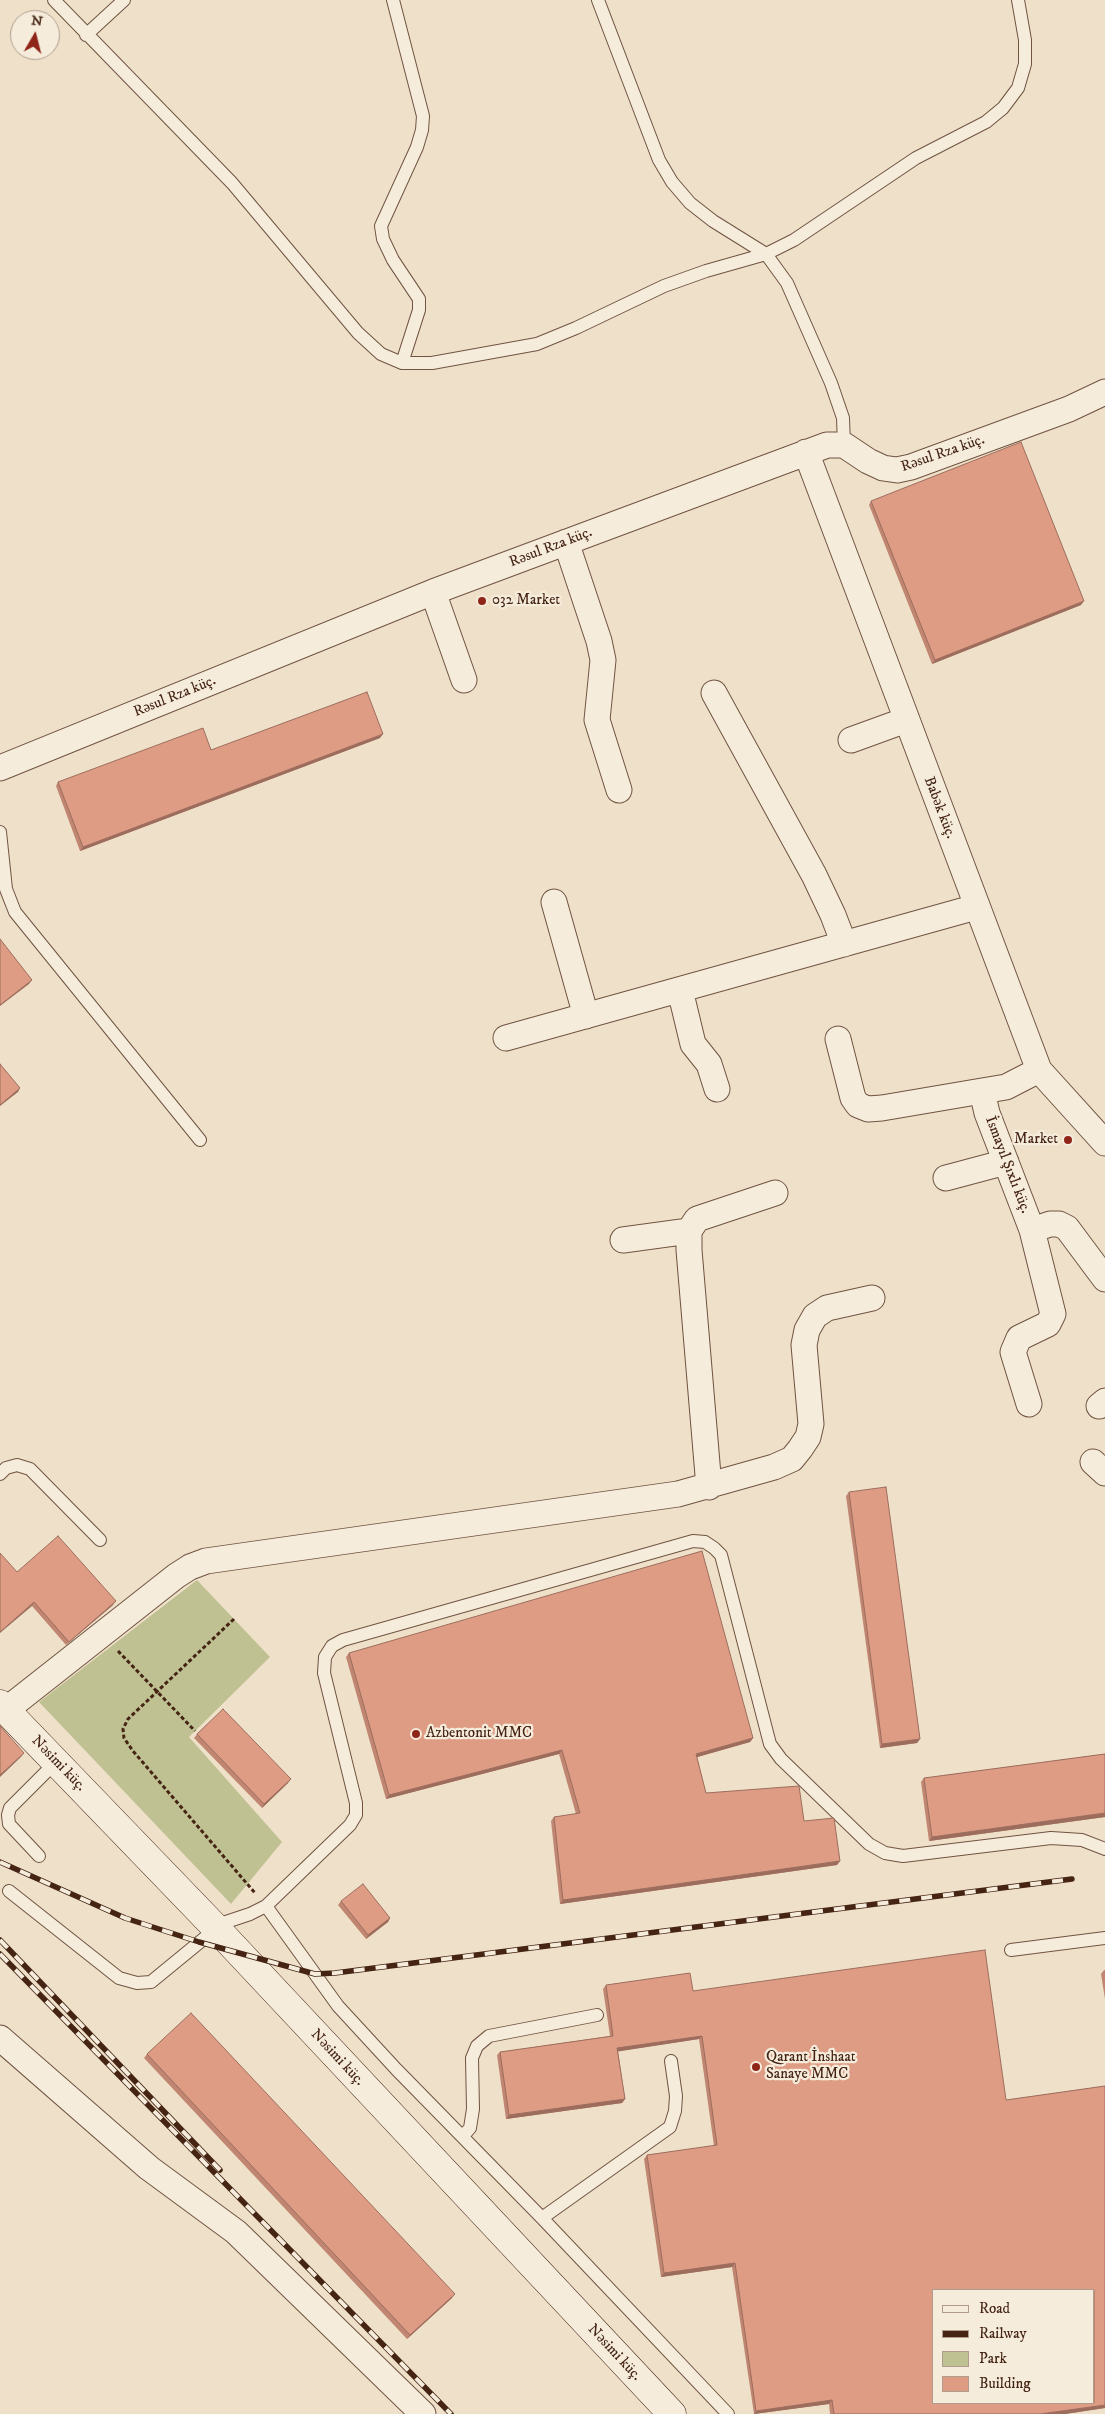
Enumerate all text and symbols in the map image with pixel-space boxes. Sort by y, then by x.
north arrow [10,10,60,60]
text: N [30,11,44,31]
street label: Rəsul Rza küç. [899,431,987,477]
street label: Rəsul Rza küç. [507,524,595,572]
place label: 032 Market [492,592,560,610]
marker: 032 Market [476,595,488,607]
street label: Rəsul Rza küç. [131,672,219,722]
street label: Babək küç. [919,775,959,841]
street label: İsmayıl Şıxlı küç. [980,1114,1034,1216]
place label: Market [1014,1131,1058,1149]
marker: Market [1062,1134,1074,1146]
place label: Azbentonit MMC [426,1725,532,1743]
marker: Azbentonit MMC [410,1728,422,1740]
street label: Nəsimi küç. [27,1732,89,1796]
street label: Nəsimi küç. [306,2026,368,2090]
place label: Qarant İnshaat Sanaye MMC [766,2049,856,2084]
marker: Qarant İnshaat Sanaye MMC [750,2061,762,2073]
legend [932,2289,1095,2404]
text: Road [979,2299,1010,2318]
street label: Nəsimi küç. [583,2321,645,2385]
text: Railway [979,2324,1027,2343]
text: Park [979,2349,1007,2368]
text: Building [979,2374,1031,2393]

